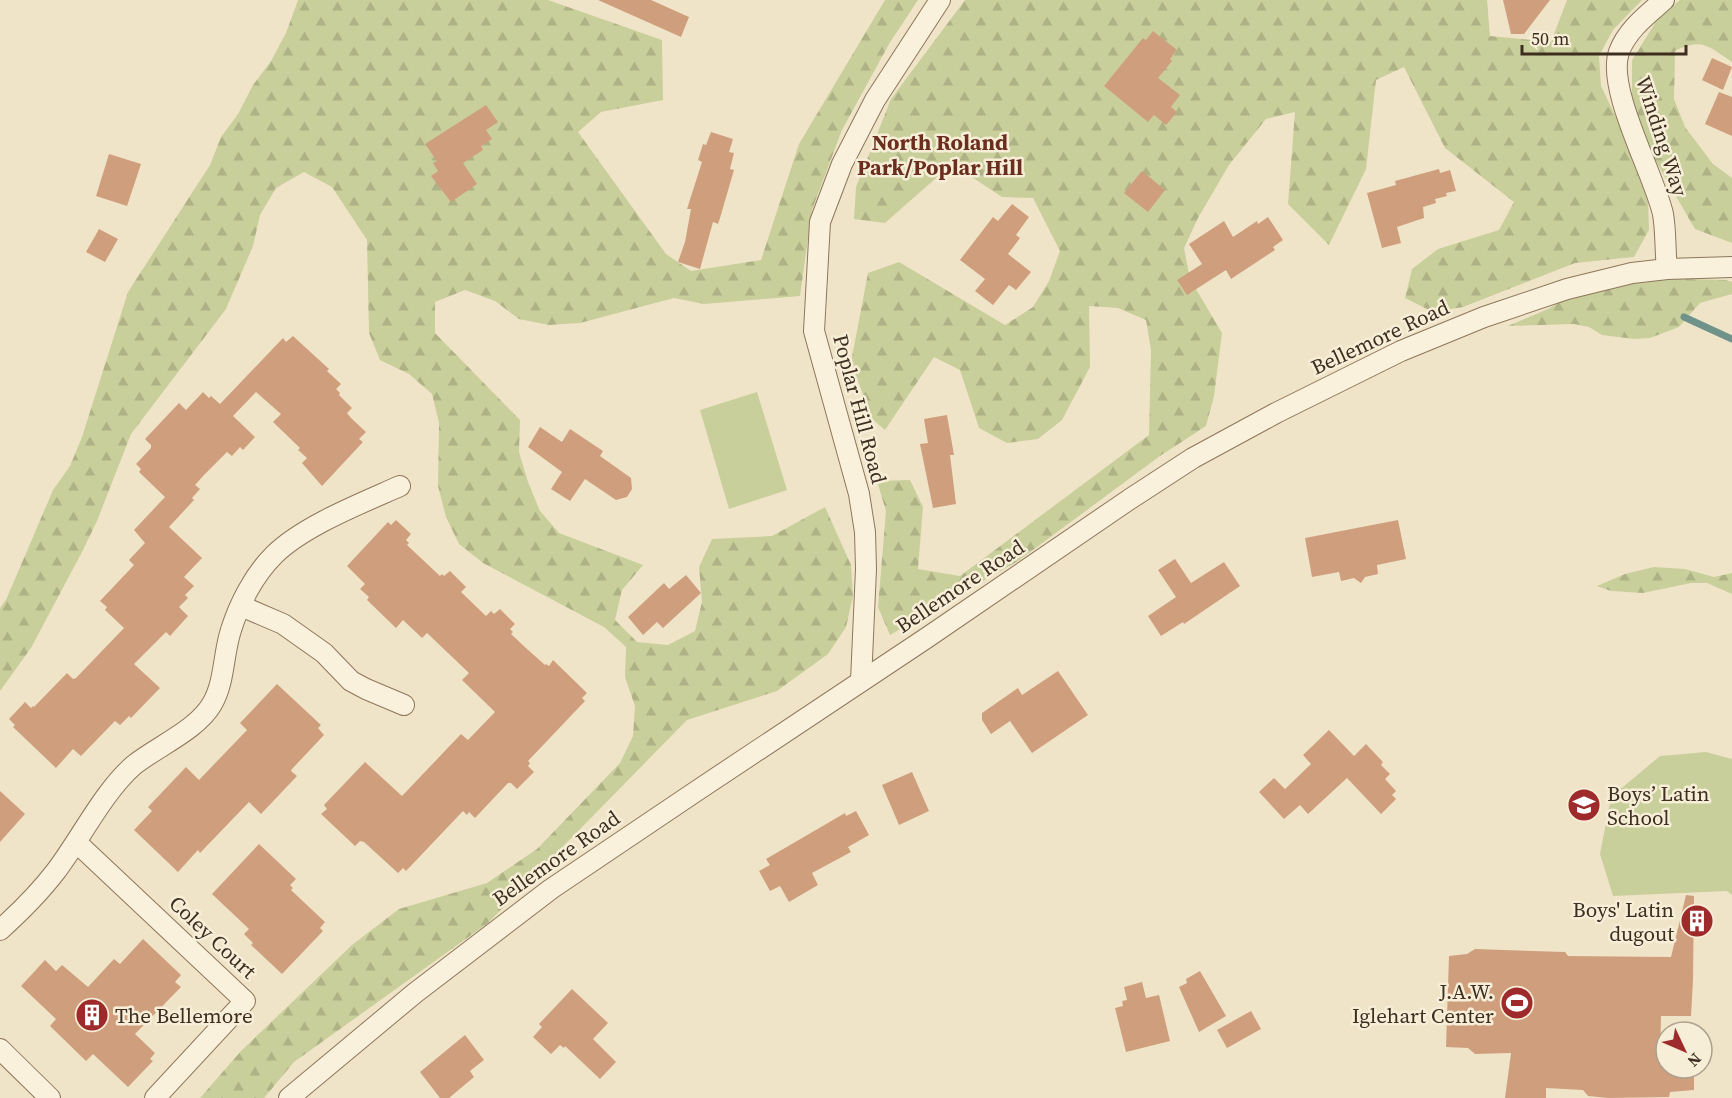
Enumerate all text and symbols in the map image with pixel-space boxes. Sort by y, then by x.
scale bar [1522,18,1686,56]
text: 50 m [1531,26,1569,51]
street label: Winding Way [1629,72,1695,200]
district label: North Roland Park/Poplar Hill [857,127,1023,182]
street label: Bellemore Road [1306,292,1454,382]
street label: Poplar Hill Road [826,331,894,487]
street label: Bellemore Road [890,532,1030,640]
place label: Boys’ Latin School [1607,779,1710,832]
school or university icon: Boys’ Latin School [1566,787,1602,823]
street label: Bellemore Road [487,803,626,913]
street label: Coley Court [163,889,263,985]
place label: Boys' Latin dugout [1573,895,1674,948]
building icon: Boys' Latin dugout [1679,903,1715,939]
place label: J.A.W. Iglehart Center [1352,977,1494,1030]
sports icon: J.A.W. Iglehart Center [1499,985,1535,1021]
building icon: The Bellemore [74,997,110,1033]
place label: The Bellemore [115,1001,253,1030]
north arrow [1654,1020,1714,1080]
text: N [1683,1049,1707,1073]

